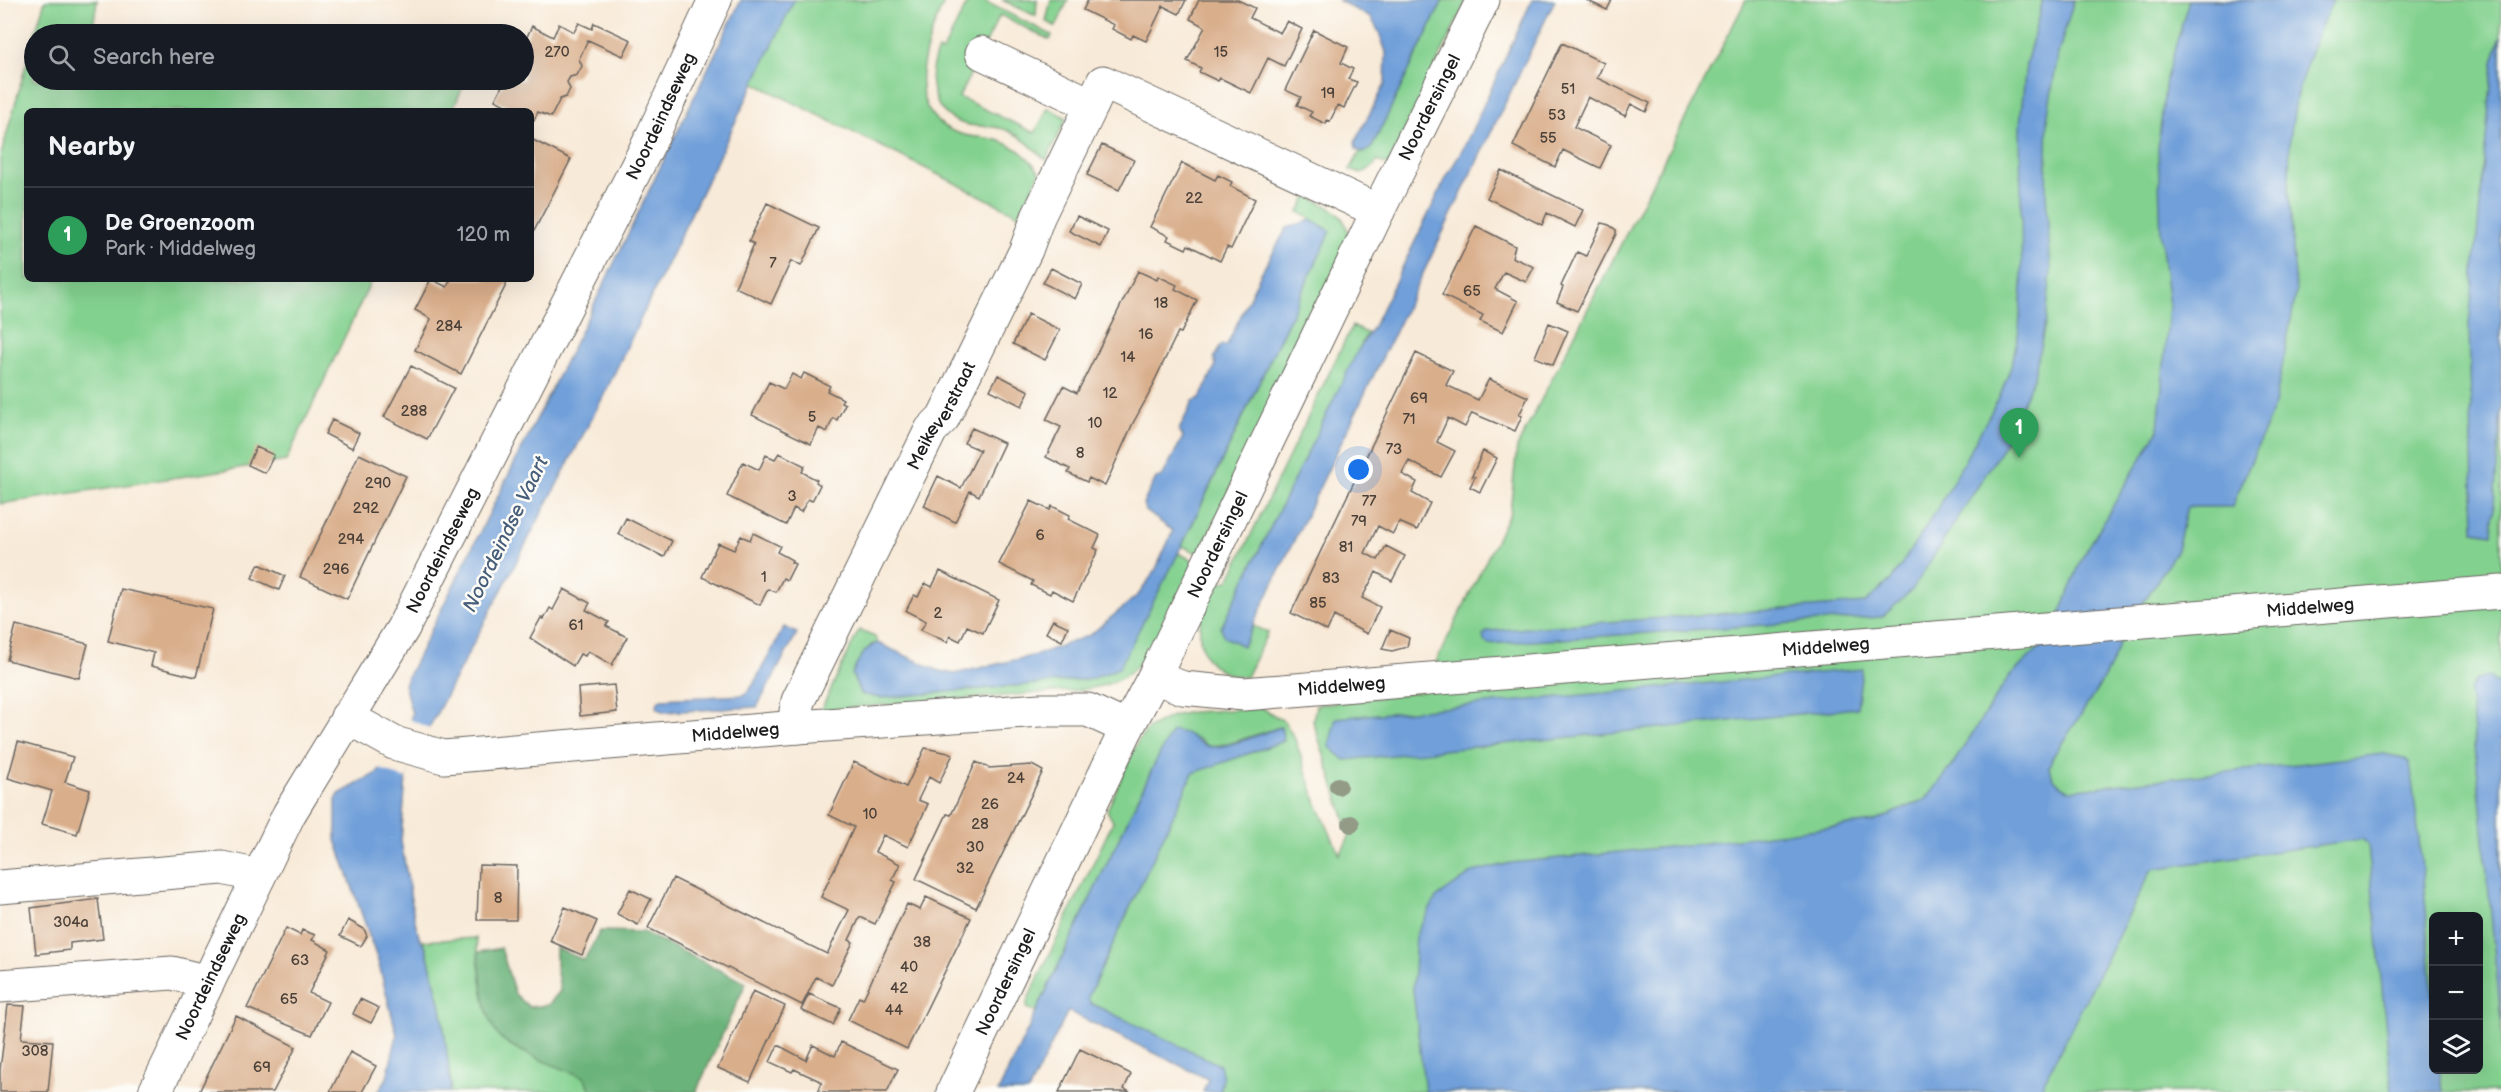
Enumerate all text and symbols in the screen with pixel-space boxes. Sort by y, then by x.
search box [24,24,534,90]
icon: search [45,41,78,74]
house number: 270 [544,43,570,62]
house number: 15 [1214,43,1228,62]
text: Search here [93,44,215,71]
street label: Noordeindseweg [622,49,700,184]
street label: Noordersingel [1395,51,1465,164]
house number: 51 [1561,80,1575,99]
house number: 19 [1321,84,1335,103]
house number: 53 [1548,106,1566,125]
house number: 55 [1539,129,1557,148]
text: Nearby [48,132,135,163]
house number: 22 [1185,189,1203,208]
text: De Groenzoom [105,210,255,237]
text: 1 [63,223,72,247]
text: 120 m [457,223,510,247]
text: Park · Middelweg [105,237,256,261]
house number: 7 [769,254,777,273]
house number: 65 [1463,282,1481,301]
house number: 18 [1154,294,1169,313]
house number: 284 [436,317,462,336]
house number: 16 [1139,325,1153,344]
house number: 14 [1121,348,1135,367]
street label: Meikeverstraat [903,358,980,474]
house number: 12 [1103,384,1117,403]
house number: 69 [1410,389,1428,408]
house number: 288 [401,402,427,421]
house number: 5 [808,408,816,427]
pin: 1 [2000,408,2038,458]
house number: 71 [1402,410,1416,429]
house number: 10 [1088,414,1102,433]
house number: 73 [1386,440,1402,459]
house number: 8 [1076,444,1085,463]
water label: Noordeindse Vaart [458,452,554,616]
your location [1344,455,1373,484]
house number: 290 [365,474,391,493]
street label: Noordeindseweg [402,484,484,617]
house number: 3 [787,487,797,506]
street label: Noordersingel [1183,488,1253,602]
house number: 77 [1362,492,1377,511]
house number: 292 [353,499,379,518]
house number: 79 [1351,512,1367,531]
house number: 6 [1035,526,1045,545]
house number: 294 [338,530,364,549]
house number: 81 [1339,538,1353,557]
house number: 296 [323,560,349,579]
house number: 1 [761,568,767,587]
house number: 83 [1322,569,1340,588]
house number: 85 [1309,594,1327,613]
street label: Middelweg [2265,594,2355,622]
house number: 2 [934,604,943,623]
house number: 61 [569,616,583,635]
street label: Middelweg [1781,633,1871,661]
street label: Middelweg [1297,673,1386,701]
street label: Middelweg [691,719,780,747]
house number: 24 [1007,769,1025,788]
house number: 26 [981,795,999,814]
house number: 10 [863,805,877,824]
house number: 28 [971,815,989,834]
house number: 30 [966,838,984,857]
house number: 32 [956,859,974,878]
house number: 8 [494,889,503,908]
street label: Noordeindseweg [171,910,251,1044]
map controls [2429,912,2483,1074]
button: + [2429,912,2483,966]
house number: 304a [53,913,89,932]
street label: Noordersingel [972,925,1041,1039]
house number: 38 [913,933,931,952]
house number: 63 [291,951,309,970]
house number: 40 [900,958,918,977]
button: − [2429,966,2483,1020]
house number: 42 [890,979,908,998]
house number: 65 [280,990,298,1009]
house number: 44 [885,1001,903,1020]
button: layers [2429,1020,2483,1074]
house number: 308 [22,1042,49,1061]
house number: 69 [253,1058,271,1077]

